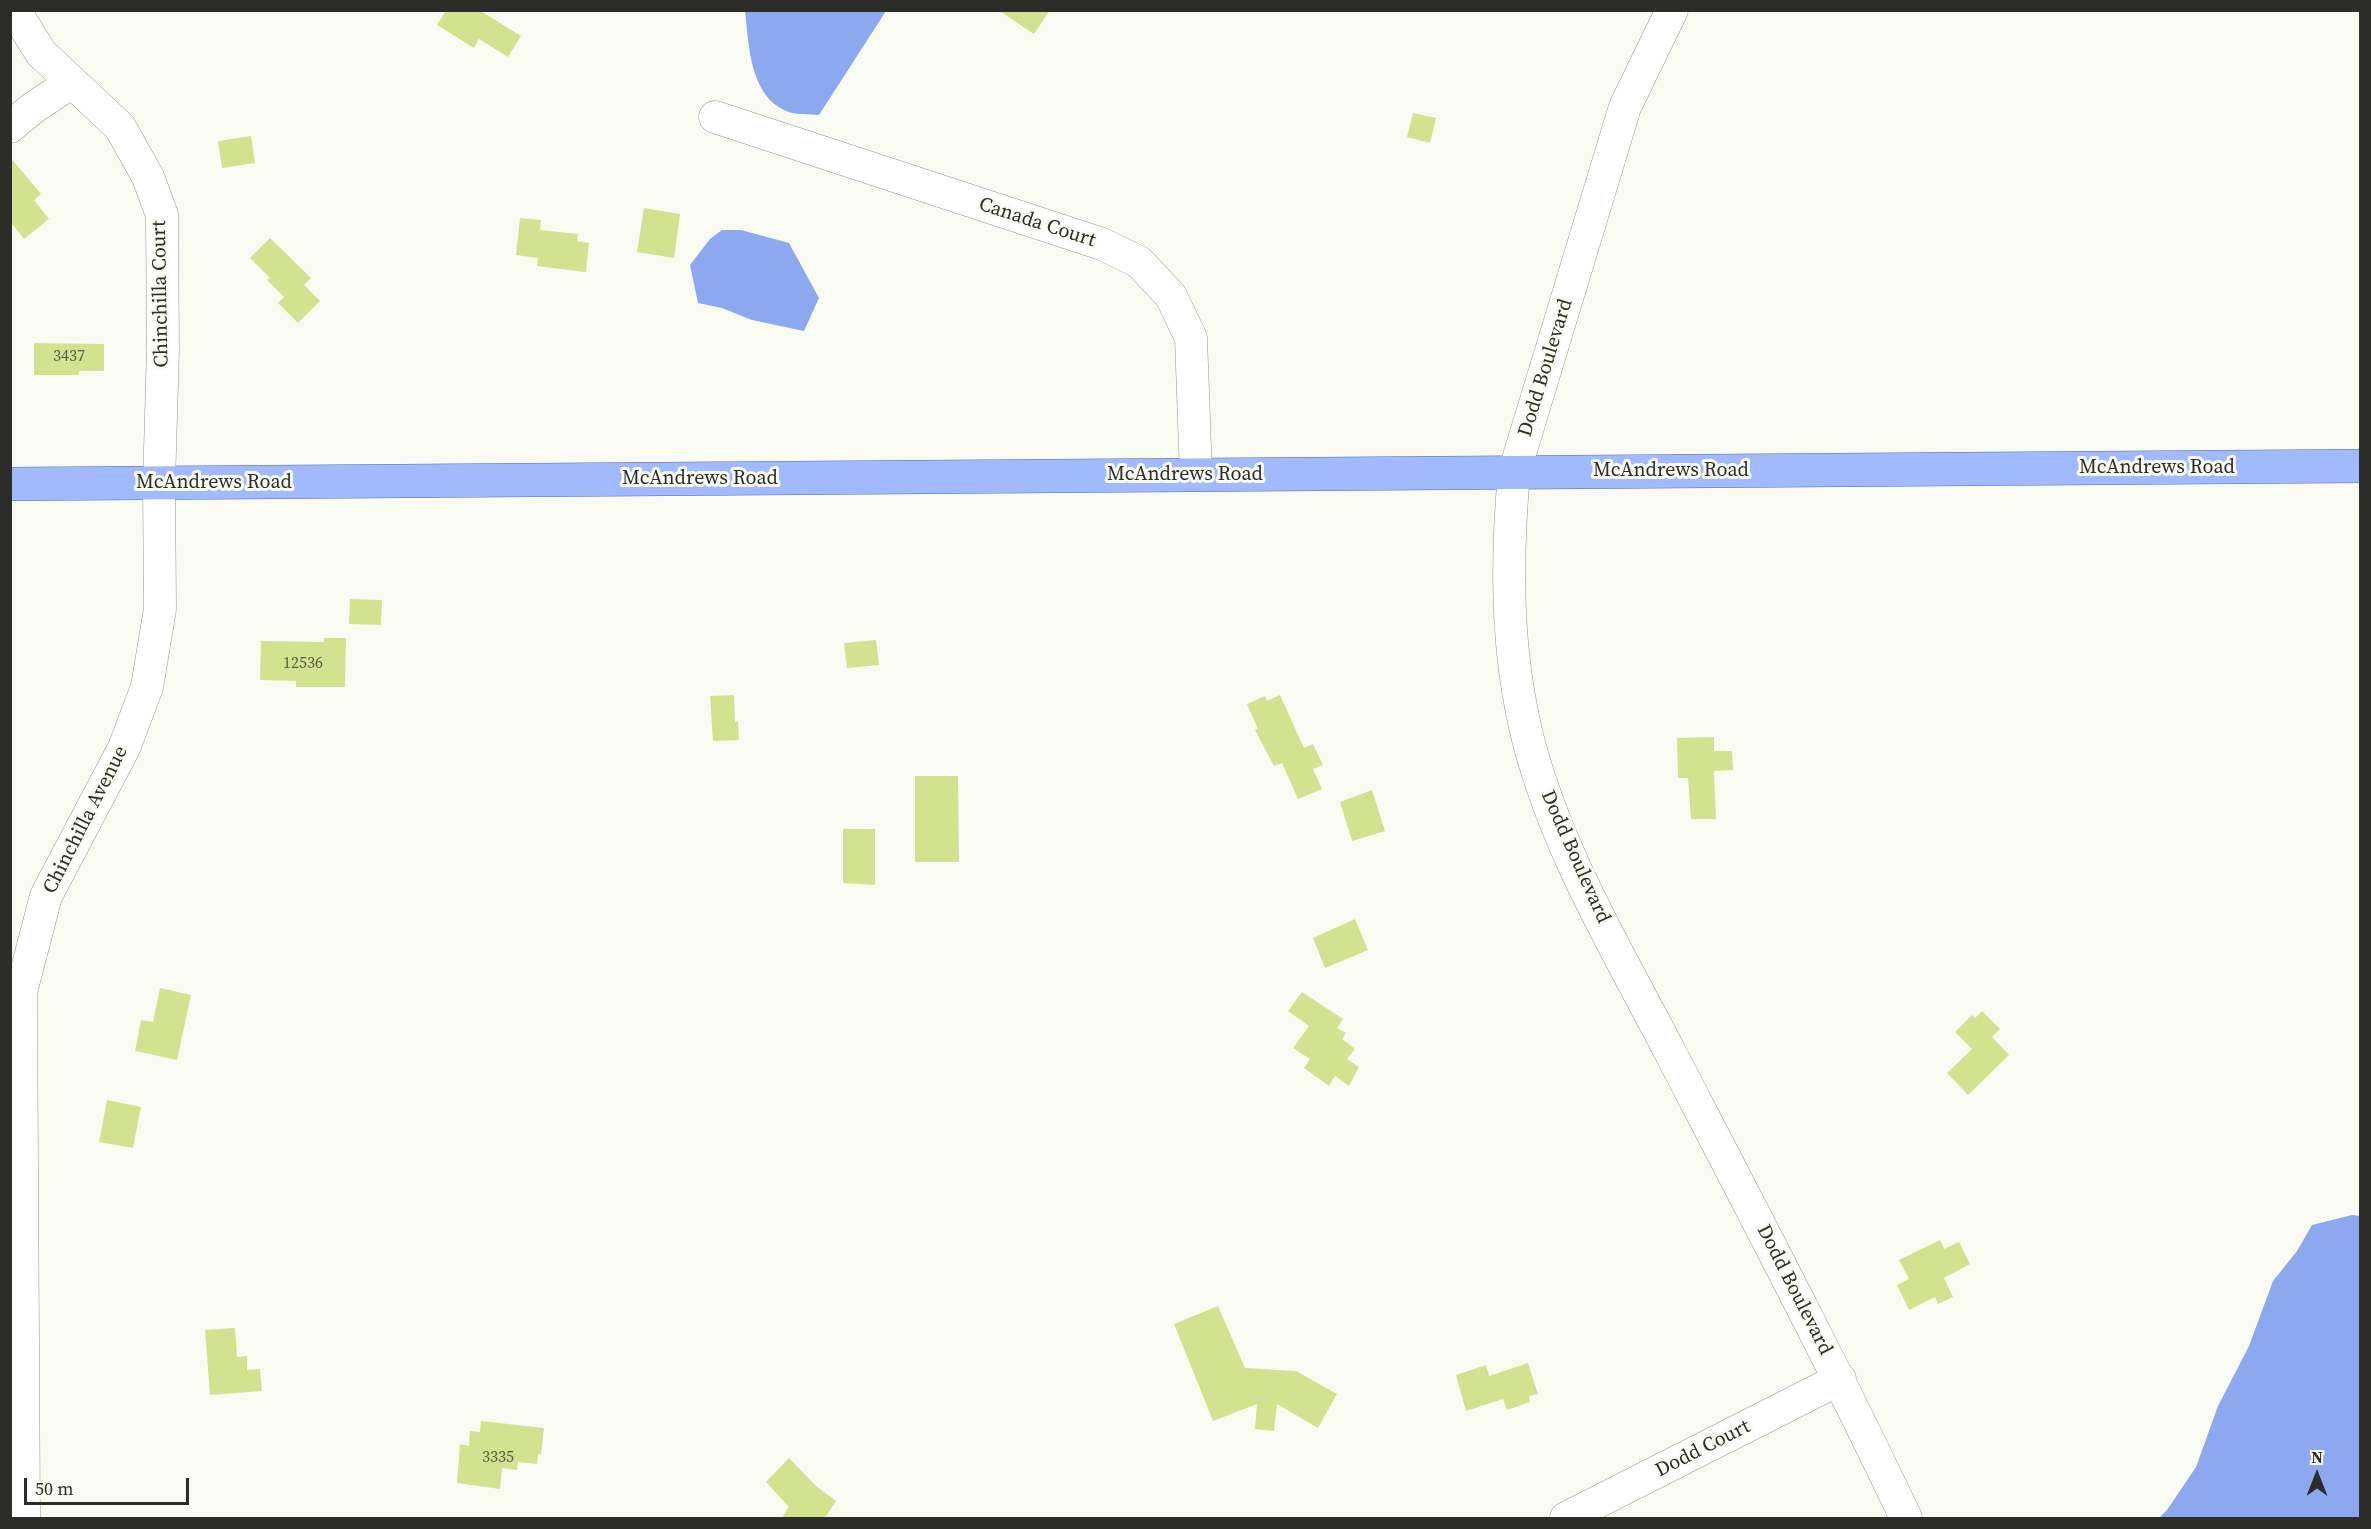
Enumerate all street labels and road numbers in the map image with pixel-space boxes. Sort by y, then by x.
street label: Canada Court [976,193,1098,253]
street label: Chinchilla Court [148,220,174,368]
street label: Dodd Boulevard [1514,296,1578,440]
street label: McAndrews Road [2079,456,2235,480]
street label: McAndrews Road [1593,459,1749,483]
street label: McAndrews Road [1107,463,1263,487]
street label: McAndrews Road [622,467,778,491]
street label: McAndrews Road [136,471,292,495]
street label: Chinchilla Avenue [38,742,134,898]
street label: Dodd Boulevard [1535,787,1615,927]
street label: Dodd Boulevard [1751,1221,1837,1359]
street label: Dodd Court [1652,1415,1754,1483]

